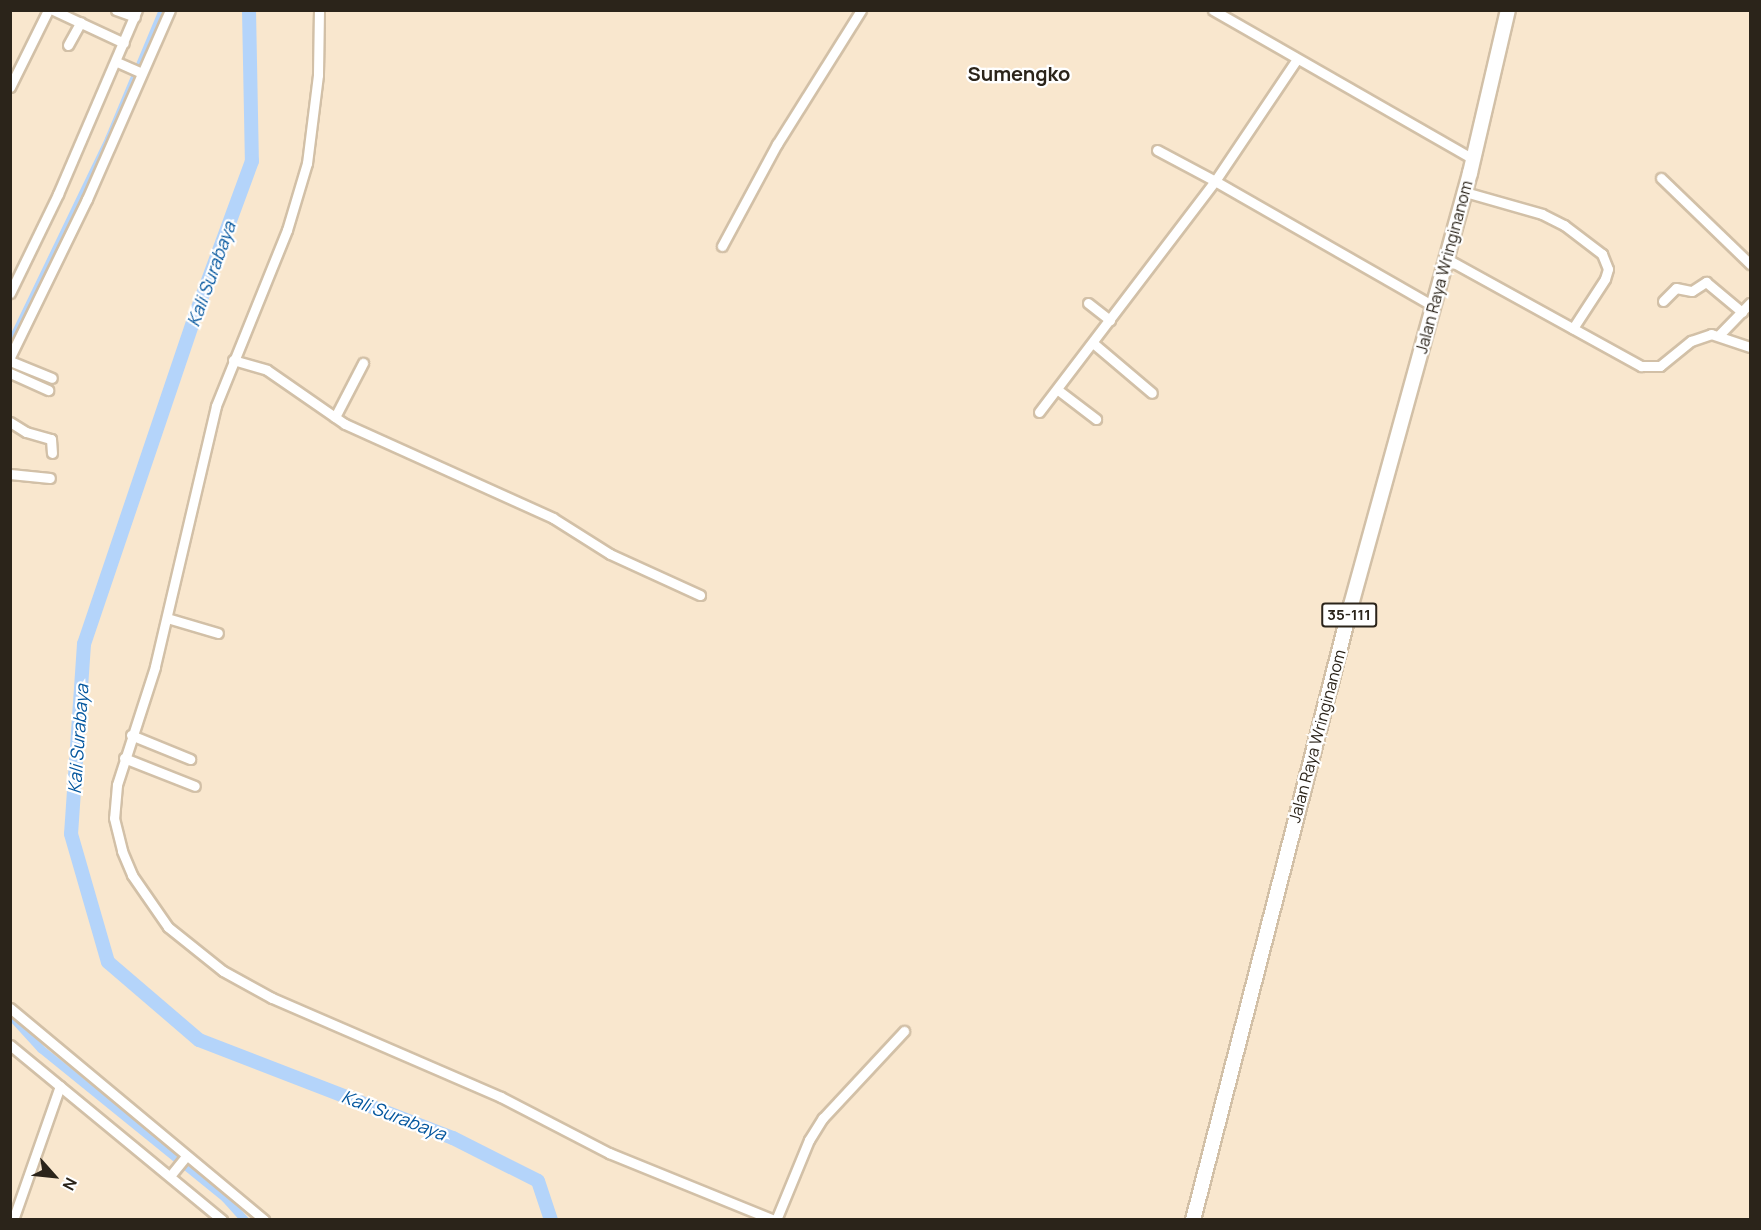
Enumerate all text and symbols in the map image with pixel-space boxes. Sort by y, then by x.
district label: Sumengko [968,61,1070,85]
street label: Jalan Raya Wringinanom [1412,178,1476,356]
water label: Kali Surabaya [182,219,240,329]
road number: 35-111 [1320,603,1378,627]
street label: Jalan Raya Wringinanom [1285,647,1349,825]
water label: Kali Surabaya [63,683,93,795]
water label: Kali Surabaya [339,1085,449,1145]
north arrow [24,1146,84,1206]
text: N [58,1174,82,1194]

